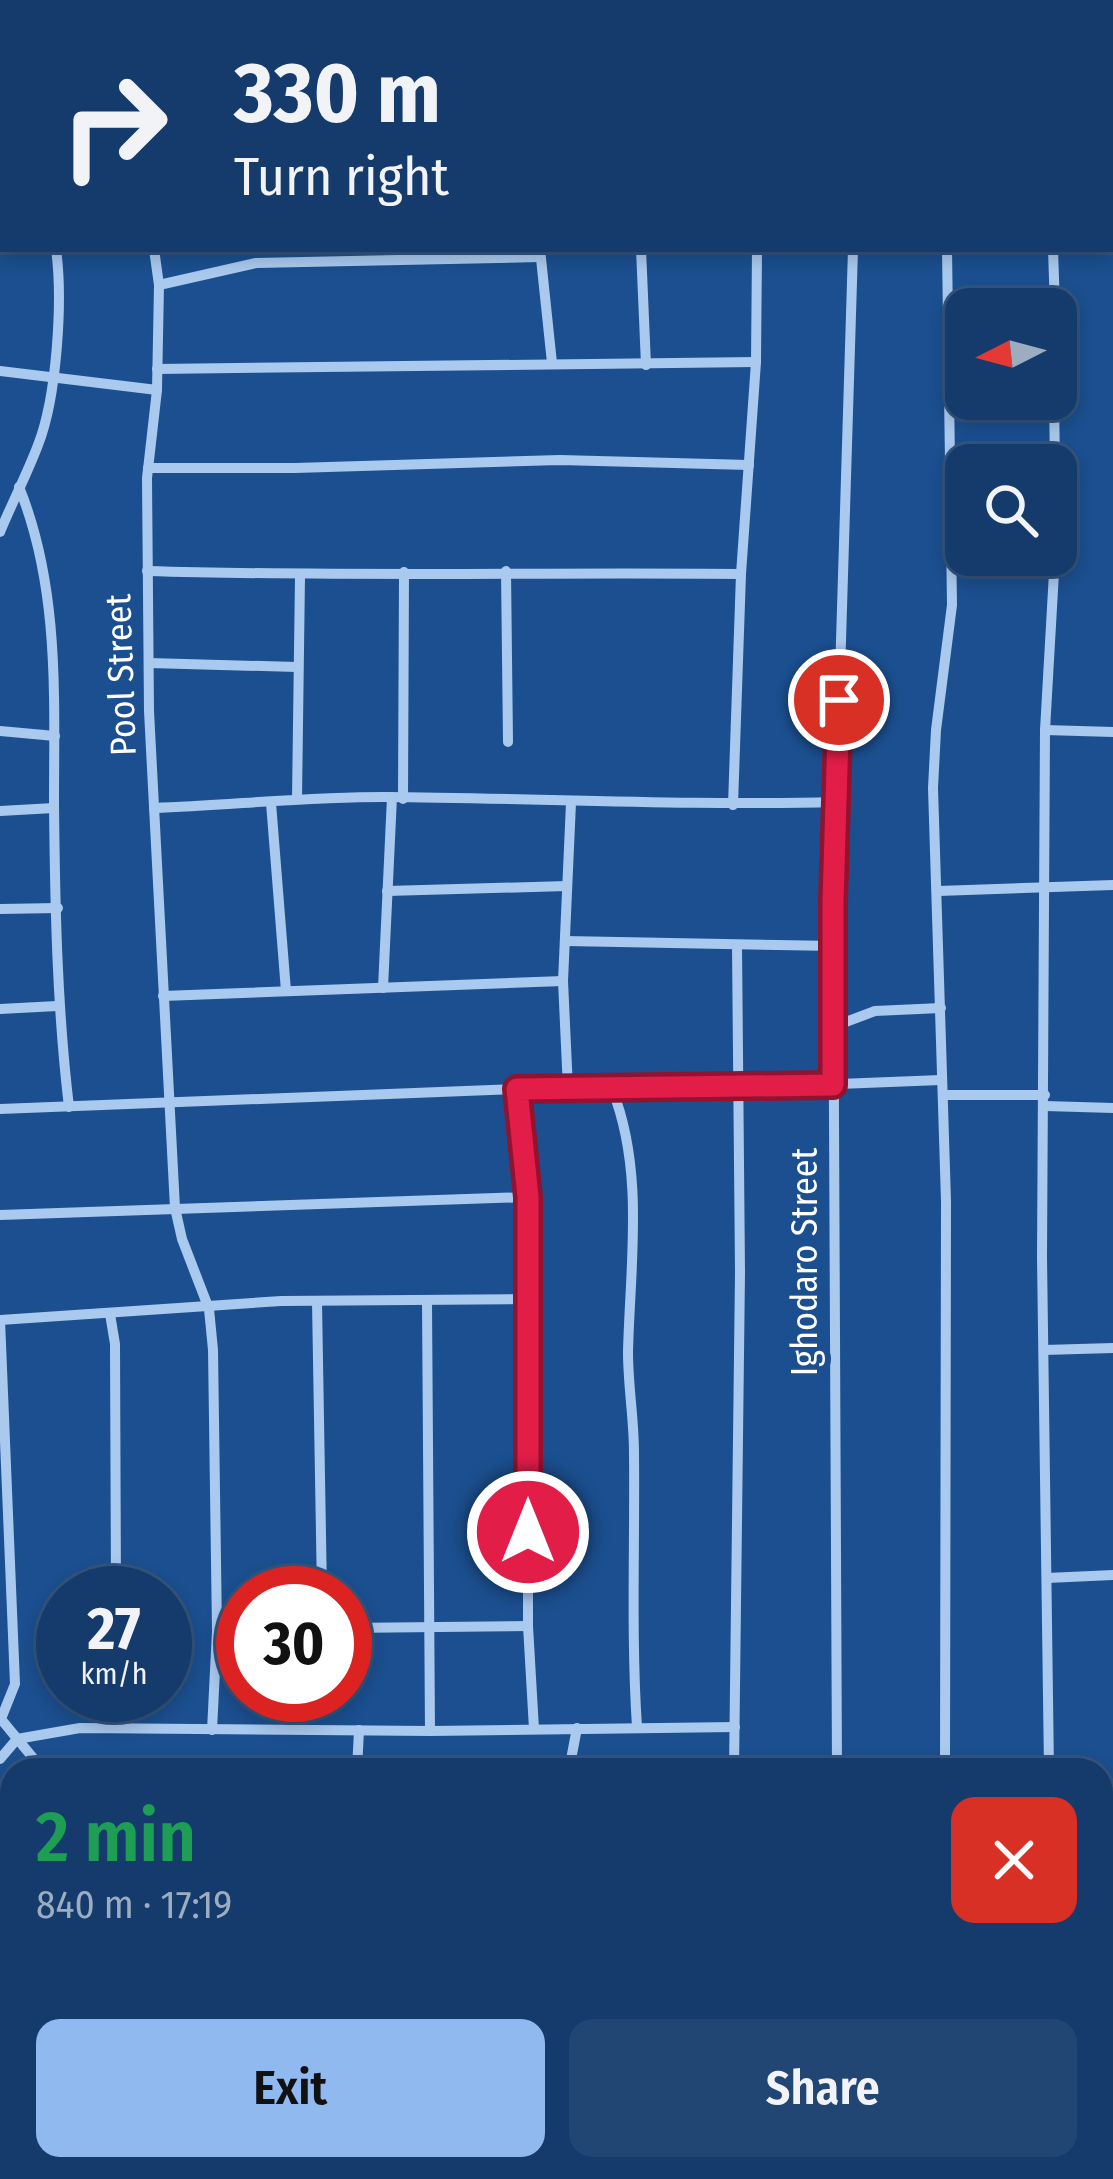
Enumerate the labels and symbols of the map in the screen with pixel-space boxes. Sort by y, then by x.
north arrow [945,288,1077,420]
street label: Pool Street [96,593,146,757]
pin [788,649,890,751]
street label: Ighodaro Street [783,1147,827,1376]
position arrow [465,1469,591,1595]
speed limit sign: 30 [216,1566,372,1722]

